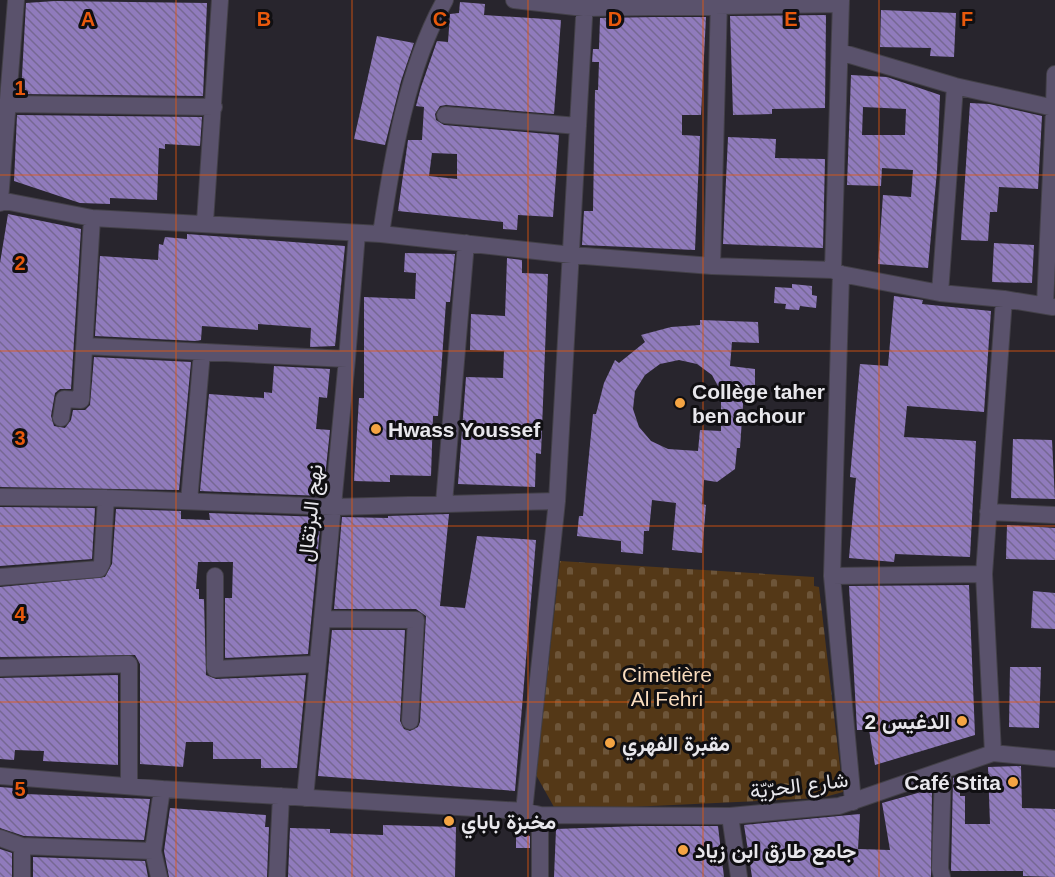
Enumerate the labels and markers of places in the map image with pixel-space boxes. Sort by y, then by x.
place label: Collège taher ben achour [692,380,825,427]
marker: Collège taher ben achour [673,396,687,410]
place label: Hwass Youssef [388,418,541,441]
marker: Hwass Youssef [369,422,383,436]
place label: الدغيس 2 [864,710,950,734]
marker: الدغيس 2 [955,714,969,728]
place label: مقبرة الفهري [622,732,730,761]
marker: مقبرة الفهري [603,736,617,750]
place label: Café Stita [904,771,1001,794]
marker: Café Stita [1006,775,1020,789]
place label: مخبزة باباي [461,810,556,839]
marker: مخبزة باباي [442,814,456,828]
place label: جامع طارق ابن زياد [695,839,856,865]
marker: جامع طارق ابن زياد [676,843,690,857]

